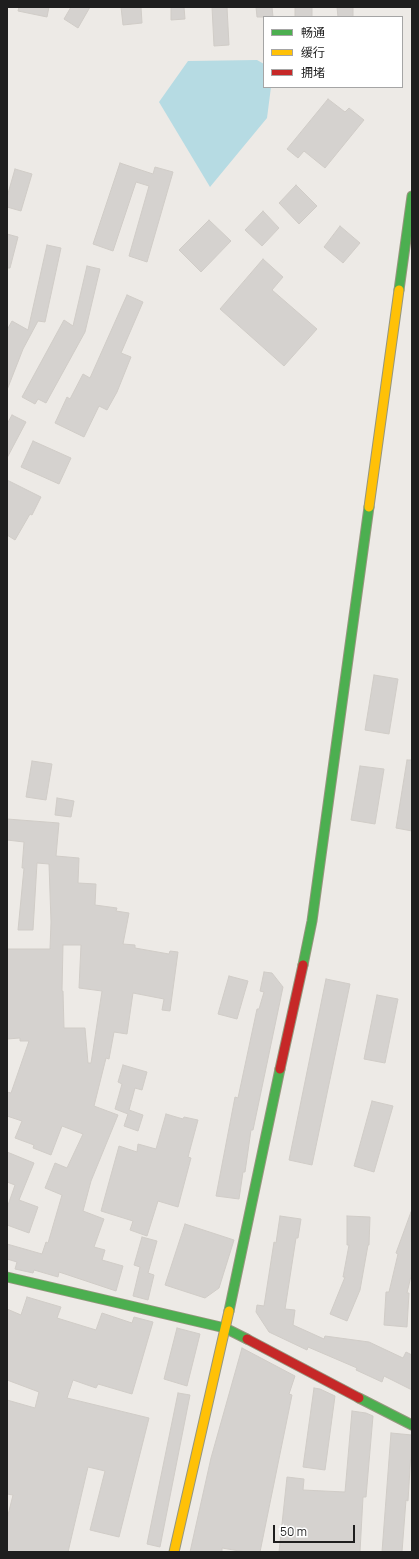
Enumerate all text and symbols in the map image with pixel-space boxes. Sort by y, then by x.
legend [263,16,403,88]
text: 畅通 [301,24,325,41]
text: 缓行 [301,44,325,61]
text: 拥堵 [301,64,325,81]
scale bar [275,1517,357,1543]
text: 50 m [280,1523,307,1540]

